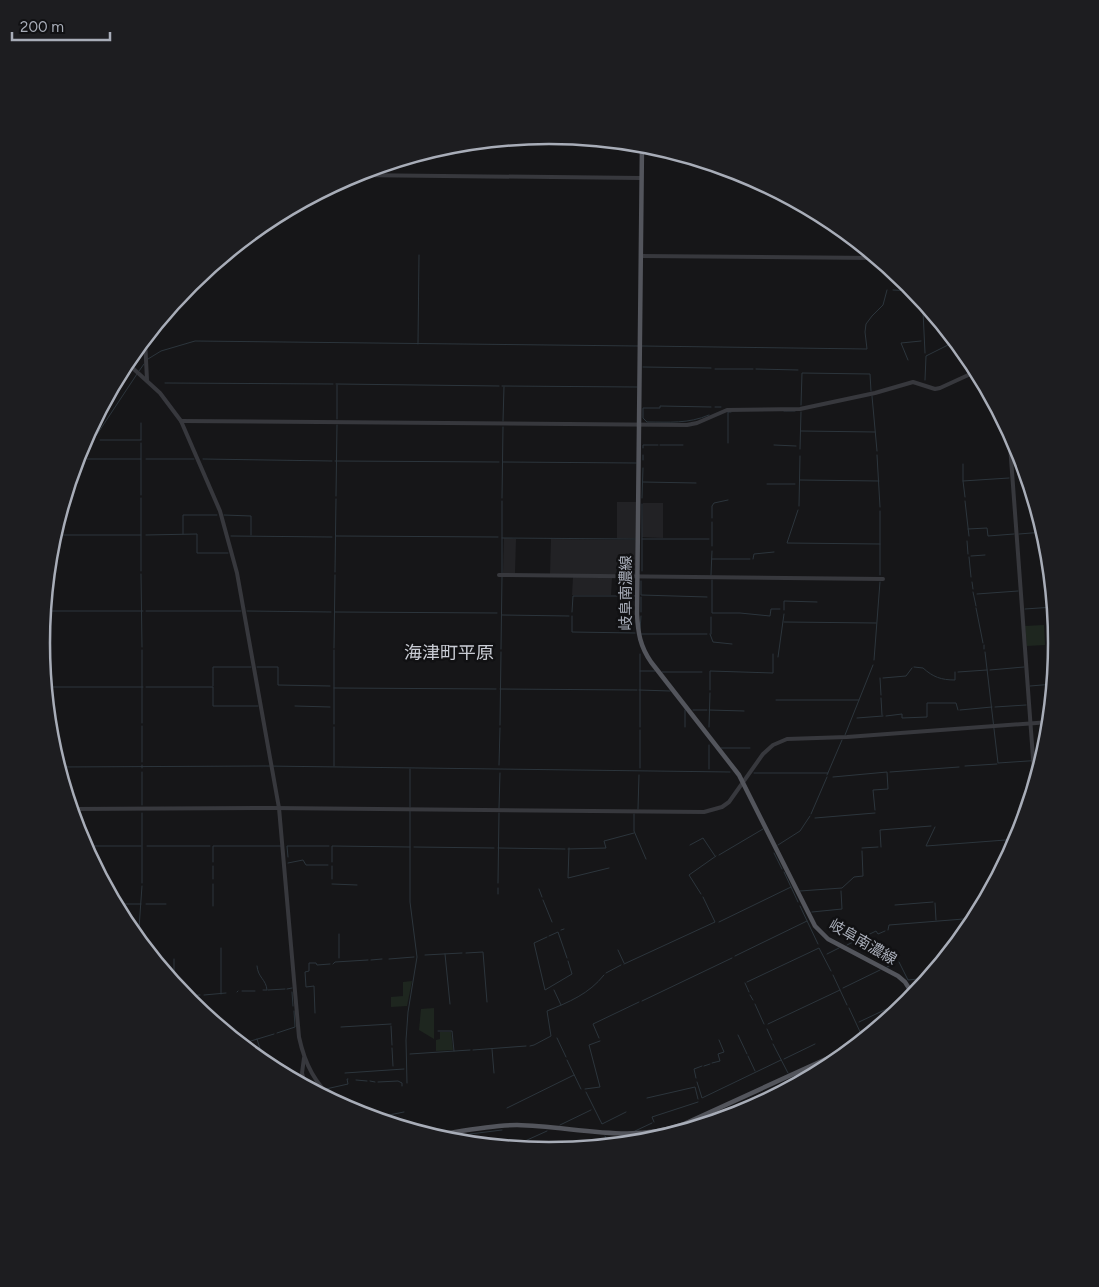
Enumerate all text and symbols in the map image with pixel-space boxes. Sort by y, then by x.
scale bar [12,10,110,42]
text: 200 m [20,18,64,36]
street label: 岐阜南濃線 [617,555,635,631]
district label: 海津町平原 [404,642,494,664]
street label: 岐阜南濃線 [826,915,900,969]

